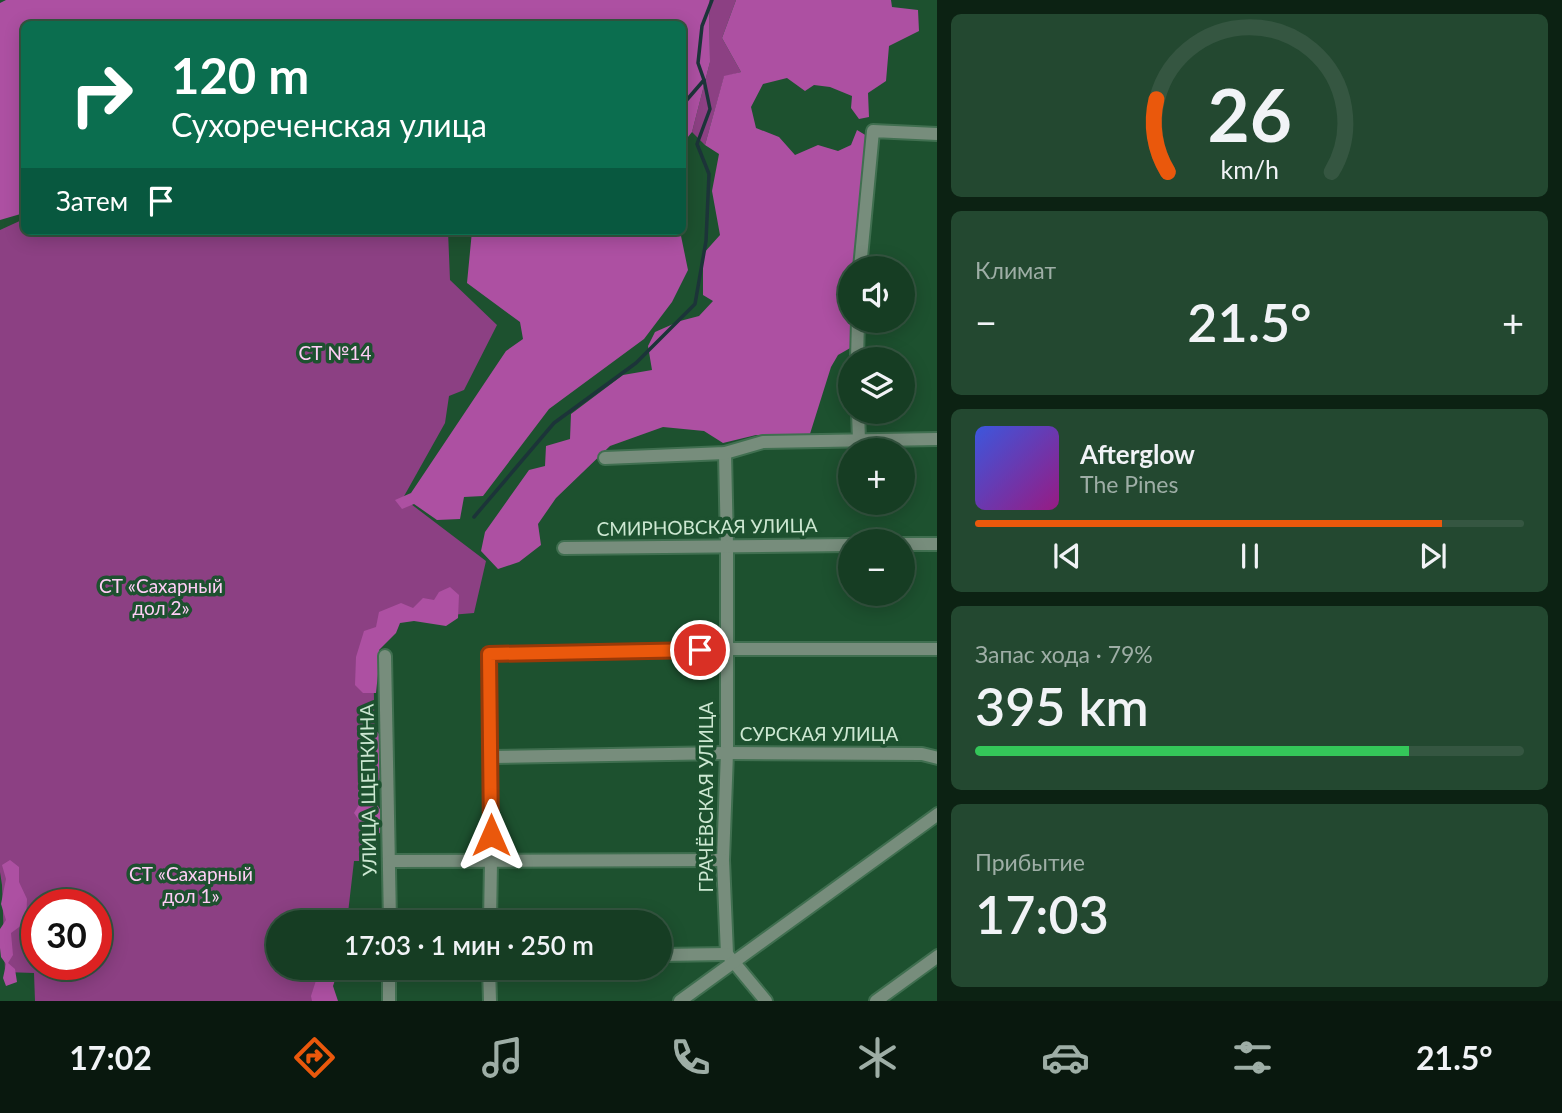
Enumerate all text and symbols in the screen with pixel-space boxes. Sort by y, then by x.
text: 120 m [171,46,309,104]
icon: right [56,49,147,140]
text: 26 [1207,70,1292,158]
text: Сухореченская улица [171,105,487,144]
text: km/h [1220,154,1279,184]
icon: arrive [142,182,180,220]
text: Затем [56,185,128,217]
map controls [838,256,915,606]
button: sound [838,256,915,333]
text: Климат [975,256,1056,284]
text: 21.5° [1187,291,1312,353]
text: − [975,299,997,345]
text: + [1502,299,1524,345]
park label: СТ №14 [299,341,371,364]
button: layers [838,347,915,424]
button: + [838,438,915,515]
text: Afterglow [1080,438,1195,470]
text: The Pines [1080,470,1178,498]
street label: СМИРНОВСКАЯ УЛИЦА [596,513,818,540]
button: − [838,529,915,606]
icon: previous [1048,537,1086,575]
icon: pause [1231,537,1269,575]
icon: next [1414,537,1452,575]
park label: СТ «Сахарный дол 2» [99,574,223,619]
pin [670,620,730,680]
icon: arrive [681,631,719,669]
text: Запас хода · 79% [975,640,1153,668]
text: 395 km [975,675,1149,737]
street label: ГРАЧЁВСКАЯ УЛИЦА [694,701,717,892]
street label: УЛИЦА ЩЕПКИНА [354,703,381,876]
street label: СУРСКАЯ УЛИЦА [740,722,898,745]
position arrow [454,798,528,872]
text: Прибытие [975,848,1085,876]
park label: СТ «Сахарный дол 1» [129,862,253,907]
text: 17:03 [975,883,1109,945]
speed limit sign: 30 [21,889,112,980]
text: 17:03 · 1 мин · 250 m [344,929,594,961]
icon: directions [290,1033,339,1082]
icon: music [478,1033,527,1082]
icon: phone [666,1033,715,1082]
icon: climate [853,1033,902,1082]
icon: car [1041,1033,1090,1082]
icon: filters [1228,1033,1277,1082]
text: 17:02 [69,1038,152,1077]
text: 21.5° [1416,1038,1493,1077]

